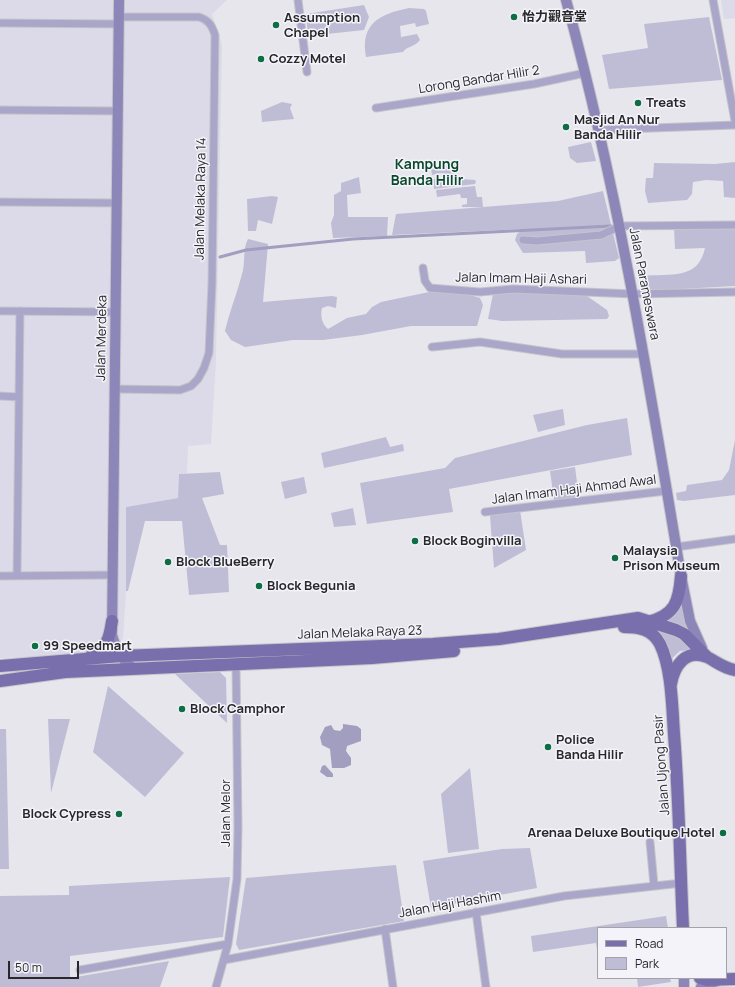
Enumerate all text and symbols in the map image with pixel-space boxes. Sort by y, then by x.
place label: 怡力觀音堂 [522,9,587,25]
place label: Assumption Chapel [284,10,360,41]
marker: 怡力觀音堂 [509,12,519,22]
marker: Assumption Chapel [271,20,281,30]
place label: Cozzy Motel [269,51,346,67]
marker: Cozzy Motel [256,54,266,64]
street label: Lorong Bandar Hilir 2 [417,63,541,97]
place label: Treats [646,95,686,111]
marker: Treats [633,98,643,108]
place label: Masjid An Nur Banda Hilir [574,112,660,143]
marker: Masjid An Nur Banda Hilir [561,122,571,132]
street label: Jalan Melaka Raya 14 [192,137,210,261]
district label: Kampung Banda Hilir [391,157,463,190]
street label: Jalan Parameswara [625,227,663,341]
street label: Jalan Imam Haji Ashari [455,270,587,288]
street label: Jalan Merdeka [93,295,111,381]
street label: Jalan Imam Haji Ahmad Awal [491,472,657,508]
place label: Block Boginvilla [423,533,522,549]
marker: Block Boginvilla [410,536,420,546]
place label: Malaysia Prison Museum [623,543,720,574]
marker: Malaysia Prison Museum [610,553,620,563]
place label: Block BlueBerry [176,554,274,570]
marker: Block BlueBerry [163,557,173,567]
place label: Block Begunia [267,578,355,594]
marker: Block Begunia [254,581,264,591]
street label: Jalan Melaka Raya 23 [297,623,423,643]
place label: 99 Speedmart [43,638,132,654]
marker: 99 Speedmart [30,641,40,651]
place label: Block Camphor [190,701,285,717]
marker: Block Camphor [177,704,187,714]
street label: Jalan Ujong Pasir [651,714,673,816]
place label: Police Banda Hilir [556,732,623,763]
marker: Police Banda Hilir [543,742,553,752]
street label: Jalan Melor [218,779,234,847]
place label: Block Cypress [22,806,111,822]
marker: Block Cypress [114,809,124,819]
place label: Arenaa Deluxe Boutique Hotel [527,825,715,841]
marker: Arenaa Deluxe Boutique Hotel [718,828,728,838]
street label: Jalan Haji Hashim [398,888,502,922]
legend [597,927,727,979]
text: Road [635,935,663,952]
scale bar [10,953,81,979]
text: Park [635,955,659,972]
text: 50 m [15,959,42,976]

